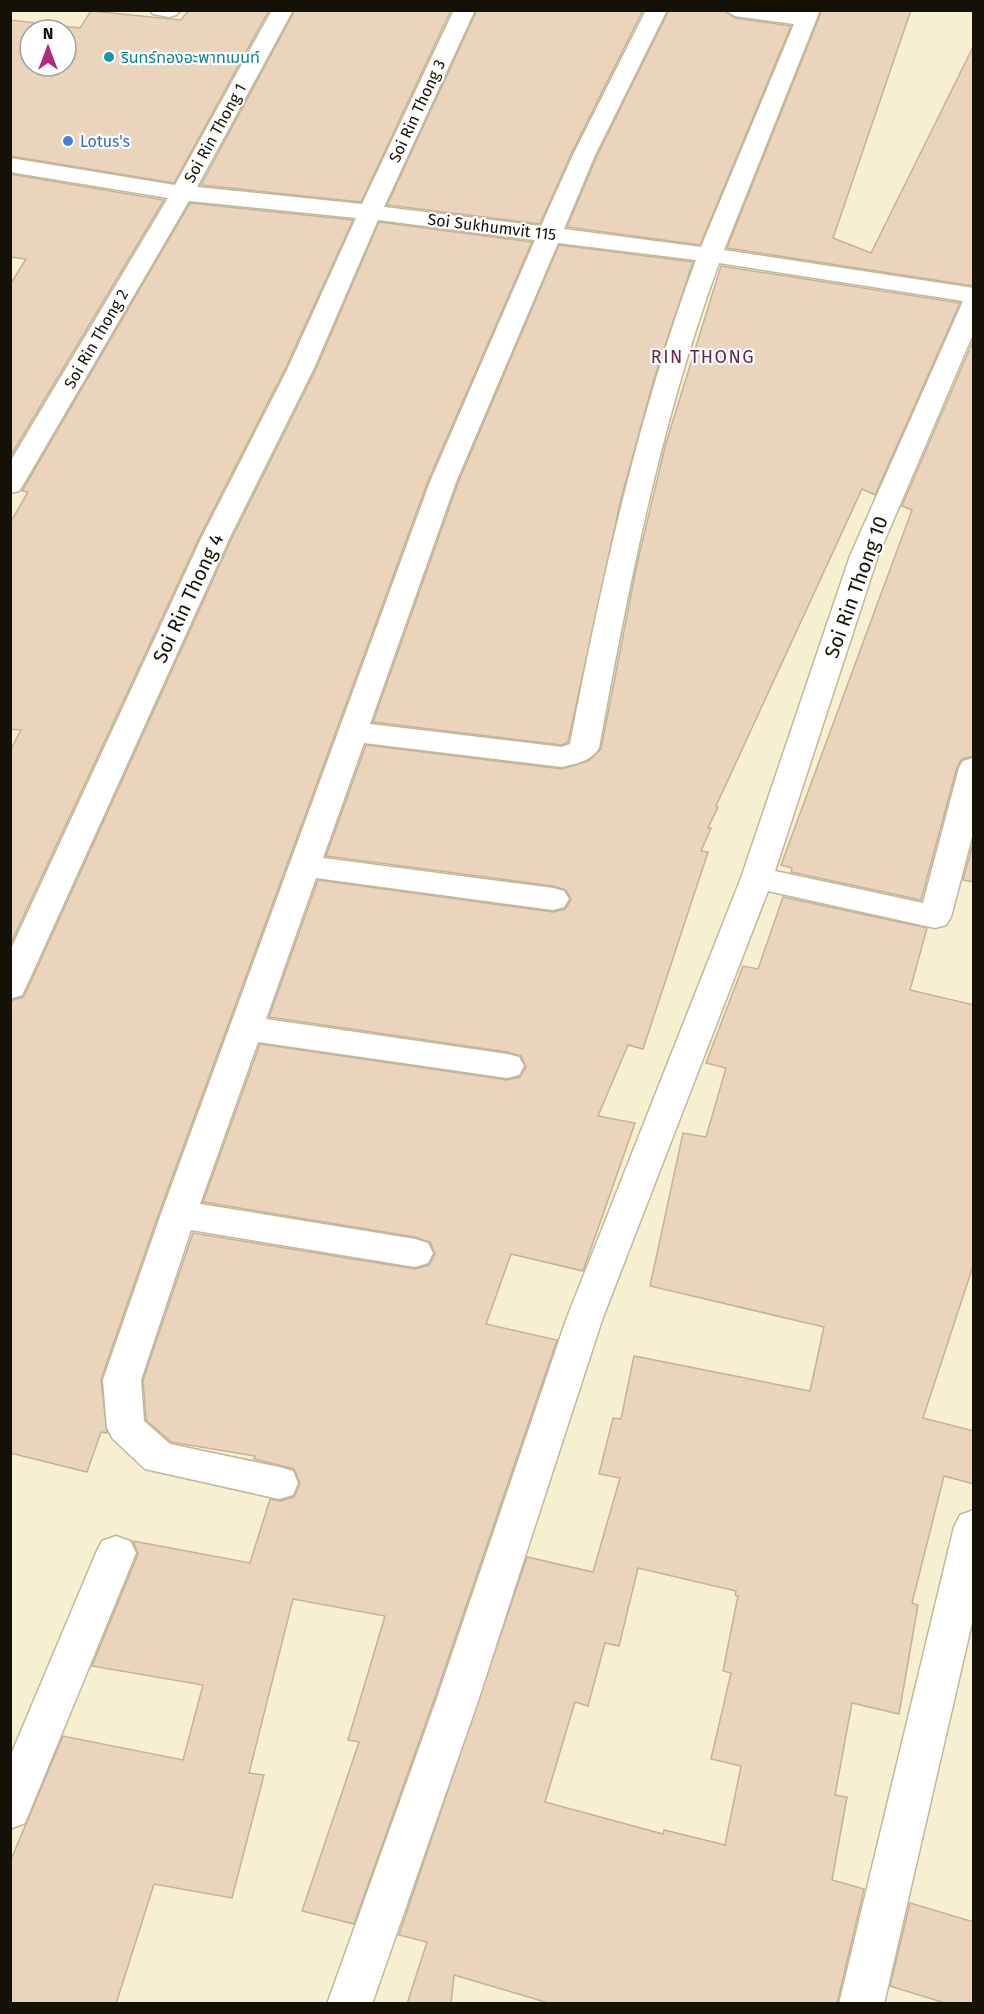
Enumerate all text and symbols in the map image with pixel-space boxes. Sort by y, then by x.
north arrow [18,18,78,78]
text: N [43,24,53,43]
place label: รินทร์ทองอะพาทเมนท์ [121,48,260,67]
marker: รินทร์ทองอะพาทเมนท์ [102,50,116,64]
street label: Soi Rin Thong 3 [385,56,449,166]
street label: Soi Rin Thong 1 [180,80,250,186]
place label: Lotus's [80,132,130,151]
marker: Lotus's [61,134,75,148]
street label: Soi Sukhumvit 115 [427,210,557,244]
street label: Soi Rin Thong 2 [60,286,132,392]
district label: RIN THONG [651,346,755,368]
street label: Soi Rin Thong 10 [819,513,893,661]
street label: Soi Rin Thong 4 [148,529,229,667]

